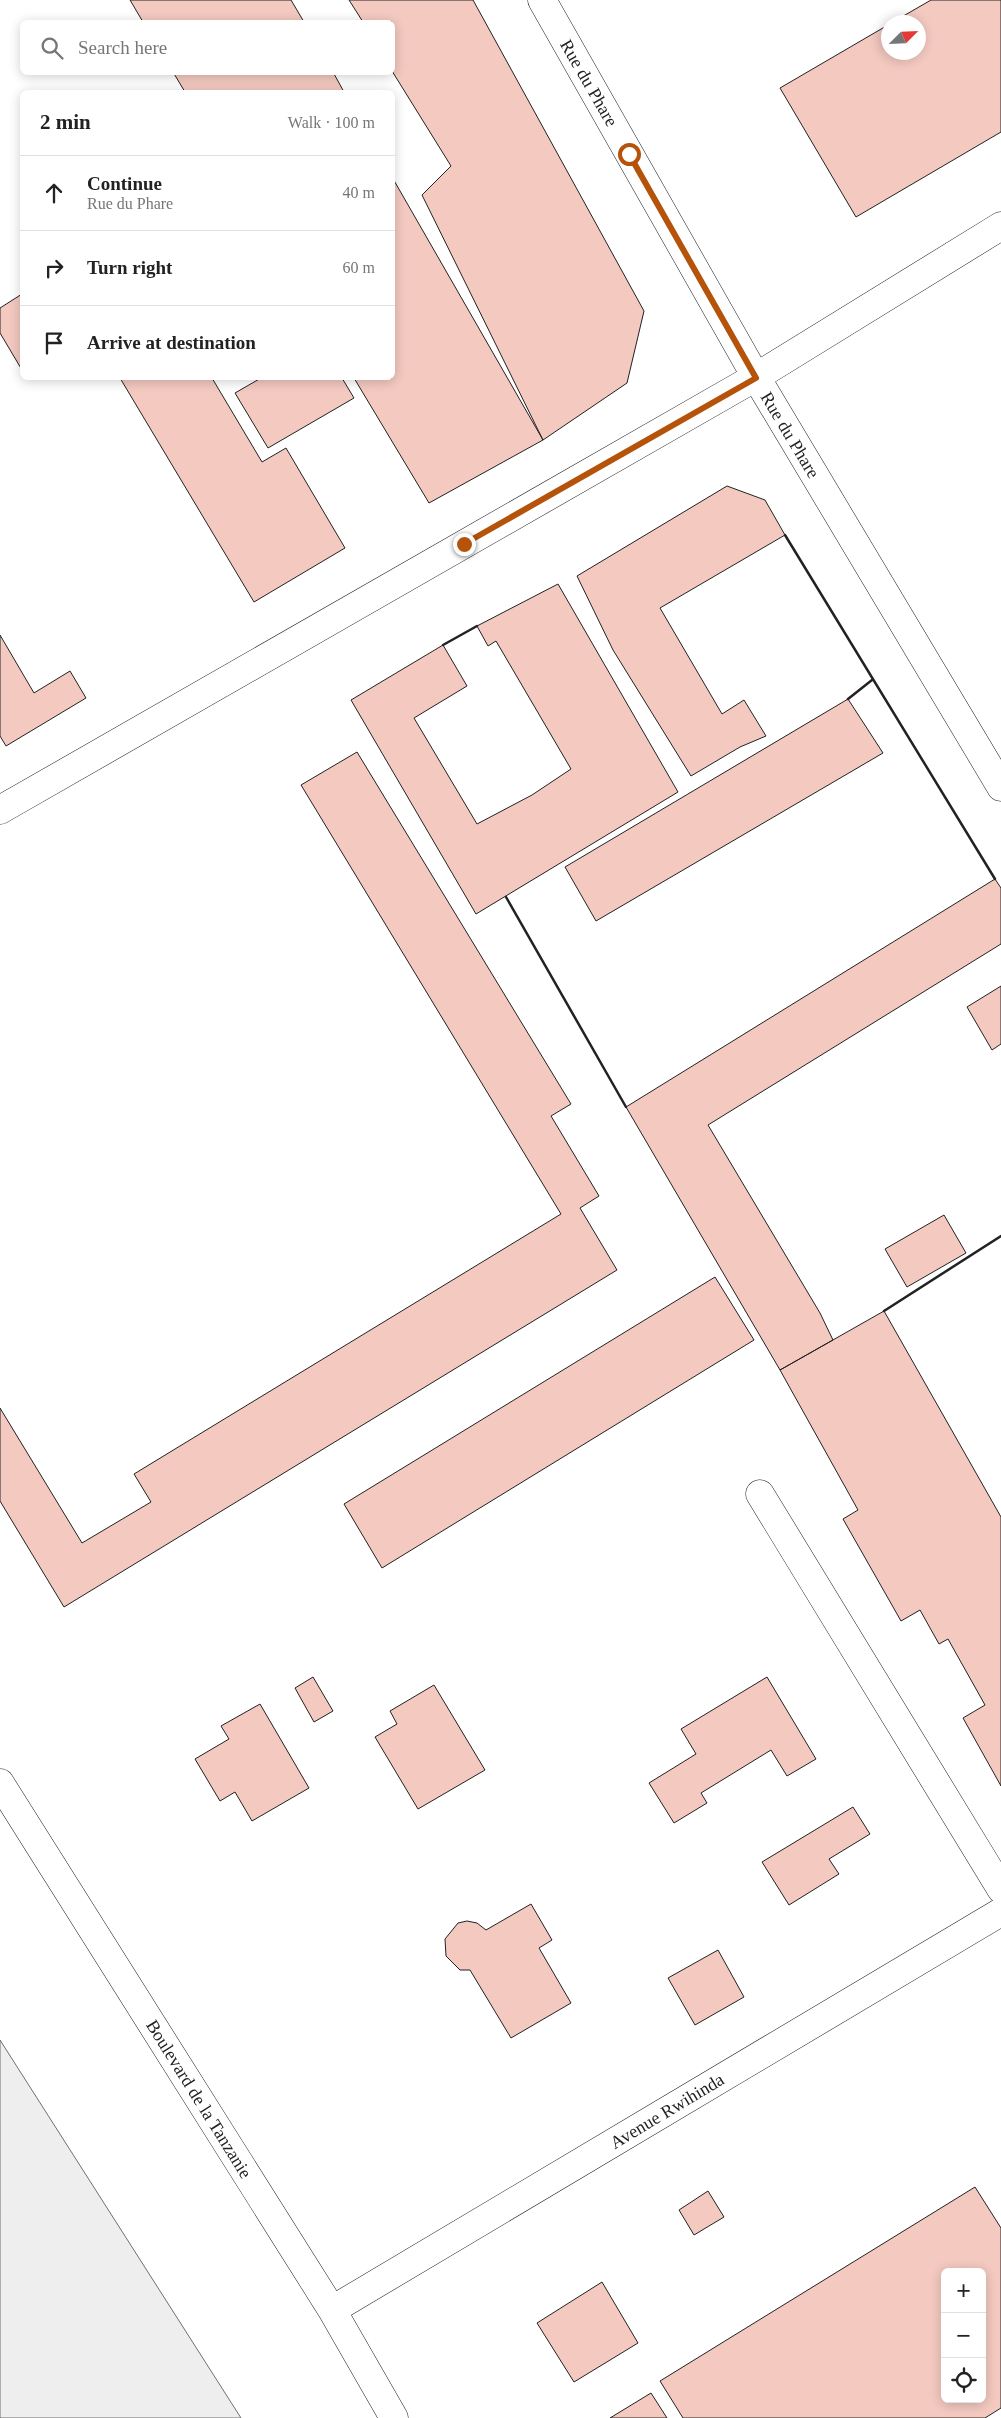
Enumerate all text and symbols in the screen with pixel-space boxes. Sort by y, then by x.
north arrow [881,15,926,60]
search box [20,20,395,75]
icon: search [38,34,66,62]
street label: Rue du Phare [556,36,622,130]
text: Search here [78,37,167,58]
text: 2 min [40,110,91,134]
text: Walk · 100 m [288,114,375,131]
route start [618,143,641,166]
text: Continue [87,173,162,194]
icon: ahead [40,179,68,207]
text: 40 m [343,184,375,201]
text: Rue du Phare [87,195,173,212]
icon: right [40,254,68,282]
text: Turn right [87,257,172,278]
text: 60 m [343,259,375,276]
icon: arrive [40,329,68,357]
text: Arrive at destination [87,332,256,353]
street label: Rue du Phare [756,388,824,482]
route end [453,533,476,556]
street label: Boulevard de la Tanzanie [142,2016,256,2182]
street label: Avenue Rwihinda [607,2069,728,2153]
map controls [941,2268,986,2403]
button: + [941,2268,986,2313]
button: − [941,2313,986,2358]
button: locate [941,2358,986,2403]

